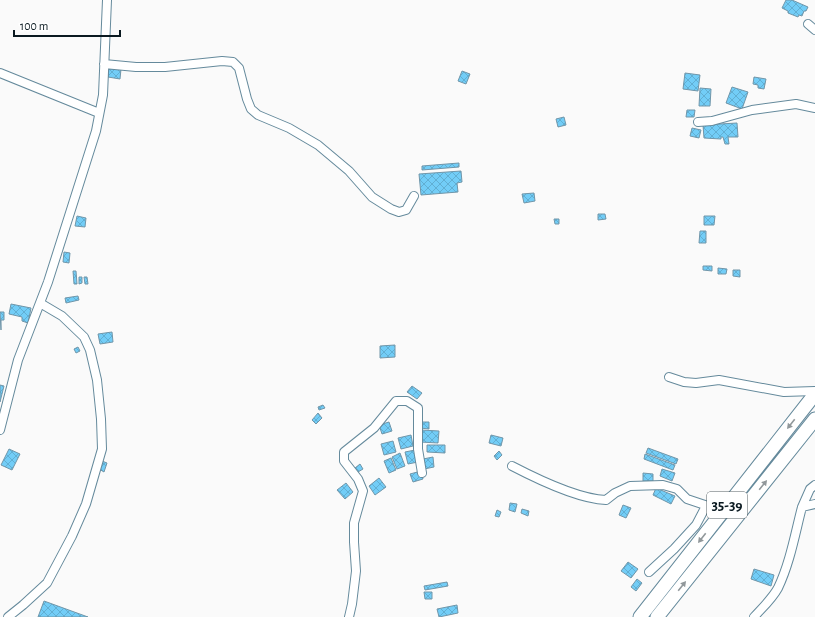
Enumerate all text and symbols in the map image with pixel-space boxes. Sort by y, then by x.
scale bar [14,12,120,38]
text: 100 m [20,20,48,32]
one-way arrow [787,419,795,430]
one-way arrow [758,479,767,490]
road number: 35-39 [707,492,747,518]
one-way arrow [698,532,706,543]
one-way arrow [677,581,686,592]

